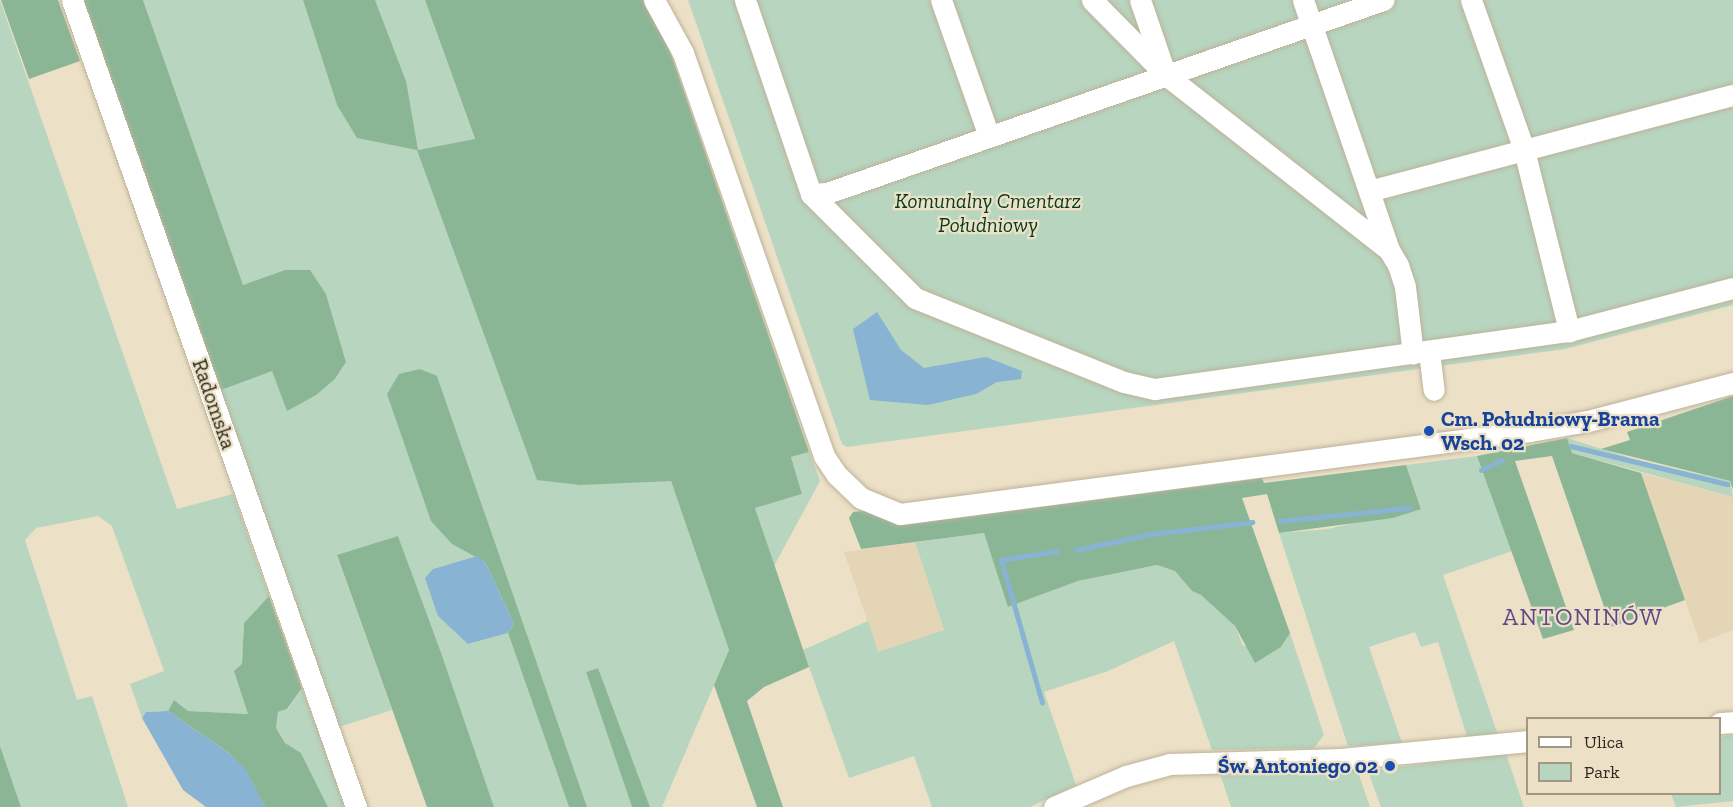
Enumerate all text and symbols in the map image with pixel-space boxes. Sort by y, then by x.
park label: Komunalny Cmentarz Południowy [895,188,1081,238]
street label: Radomska [187,356,241,452]
place label: Cm. Południowy-Brama Wsch. 02 [1441,406,1660,456]
marker: Cm. Południowy-Brama Wsch. 02 [1422,424,1436,438]
district label: ANTONINÓW [1502,603,1664,631]
legend [1526,717,1721,795]
text: Ulica [1584,731,1624,753]
place label: Św. Antoniego 02 [1217,753,1378,779]
marker: Św. Antoniego 02 [1383,759,1397,773]
text: Park [1584,761,1620,783]

